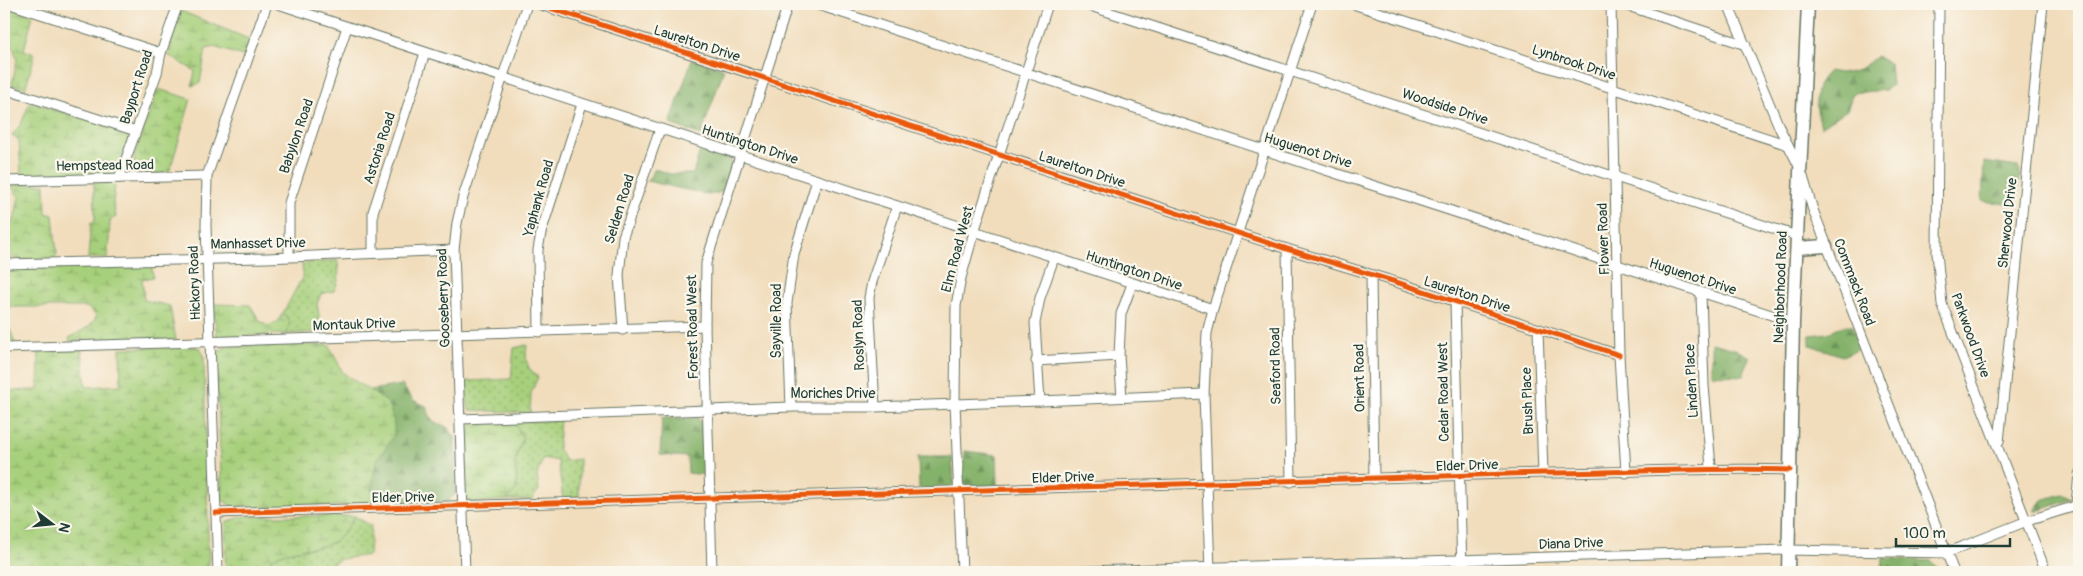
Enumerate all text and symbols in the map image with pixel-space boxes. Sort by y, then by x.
street label: Laurelton Drive [651,21,742,65]
street label: Lynbrook Drive [1530,41,1618,84]
street label: Bayport Road [116,48,157,127]
street label: Woodside Drive [1400,85,1490,128]
street label: Babylon Road [276,96,317,176]
street label: Astoria Road [360,110,399,186]
street label: Huntington Drive [699,121,800,168]
street label: Huguenot Drive [1262,129,1354,172]
street label: Laurelton Drive [1036,147,1127,191]
street label: Hempstead Road [56,156,154,175]
street label: Yaphank Road [519,158,558,239]
street label: Selden Road [601,172,638,246]
street label: Sherwood Drive [1994,177,2021,269]
street label: Flower Road [1594,202,1613,276]
street label: Elm Road West [938,204,977,294]
street label: Neighborhood Road [1770,230,1791,344]
street label: Manhasset Drive [210,234,306,253]
street label: Commack Road [1830,236,1879,328]
street label: Hickory Road [185,245,204,321]
street label: Huntington Drive [1083,247,1184,294]
street label: Gooseberry Road [433,248,454,348]
street label: Huguenot Drive [1647,254,1739,299]
street label: Laurelton Drive [1421,272,1512,316]
street label: Forest Road West [683,274,702,379]
street label: Sayville Road [768,283,785,359]
street label: Parkwood Drive [1947,291,1994,380]
street label: Roslyn Road [849,299,868,371]
street label: Montauk Drive [312,315,396,334]
street label: Seaford Road [1266,327,1285,405]
street label: Cedar Road West [1434,342,1453,442]
street label: Orient Road [1350,343,1369,412]
street label: Linden Place [1681,343,1702,419]
street label: Brush Place [1518,367,1537,435]
street label: Moriches Drive [791,385,876,402]
street label: Elder Drive [1436,456,1499,475]
street label: Elder Drive [1032,468,1095,487]
street label: Elder Drive [372,488,434,507]
north arrow [28,498,78,548]
scale bar [1896,516,2009,548]
text: N [55,521,73,534]
text: 100 m [1903,524,1946,543]
street label: Diana Drive [1538,534,1604,553]

